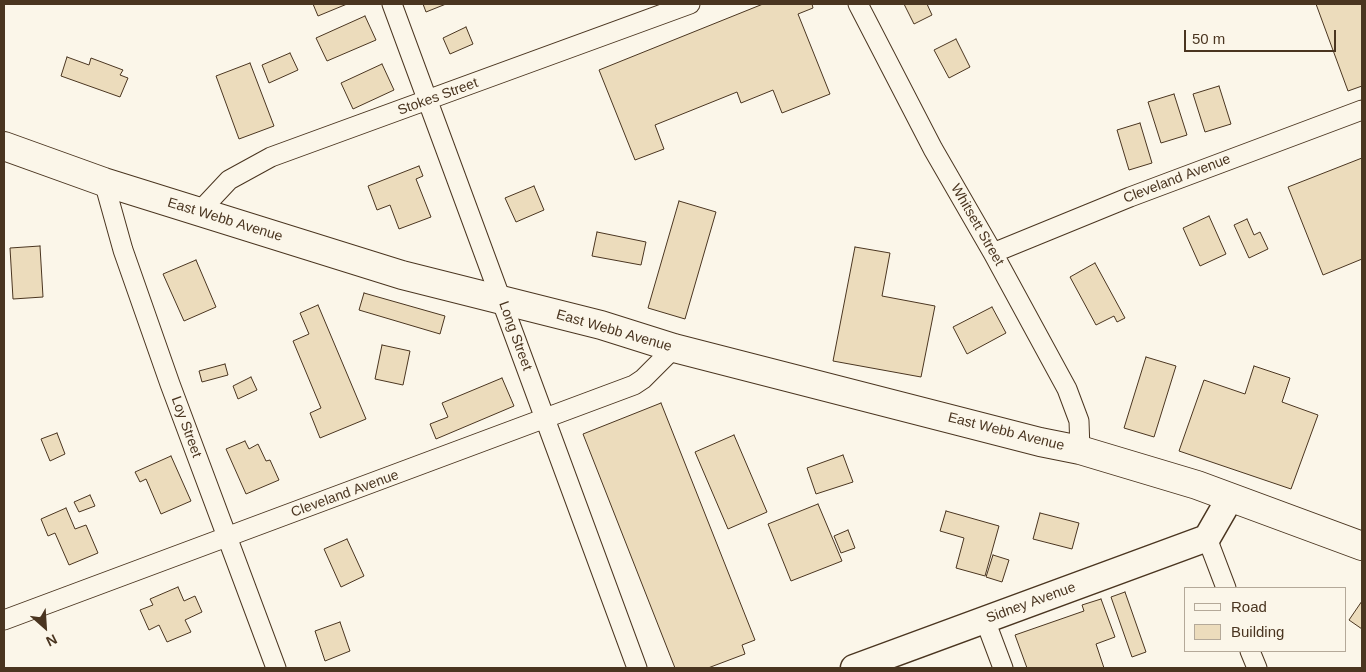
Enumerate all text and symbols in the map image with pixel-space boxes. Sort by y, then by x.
scale bar [1186,20,1338,52]
text: 50 m [1192,30,1225,47]
street label: Stokes Street [396,75,480,119]
street label: Cleveland Avenue [1121,151,1233,207]
street label: Whitsett Street [947,181,1007,269]
street label: East Webb Avenue [165,195,285,245]
street label: Long Street [495,299,535,373]
street label: East Webb Avenue [554,306,674,356]
street label: Loy Street [167,394,205,460]
street label: East Webb Avenue [946,409,1066,455]
street label: Cleveland Avenue [289,467,401,521]
street label: Sidney Avenue [984,579,1078,627]
legend [1184,587,1346,652]
text: Road [1231,598,1267,615]
north arrow [20,602,70,652]
text: Building [1231,623,1284,640]
text: N [44,631,60,650]

